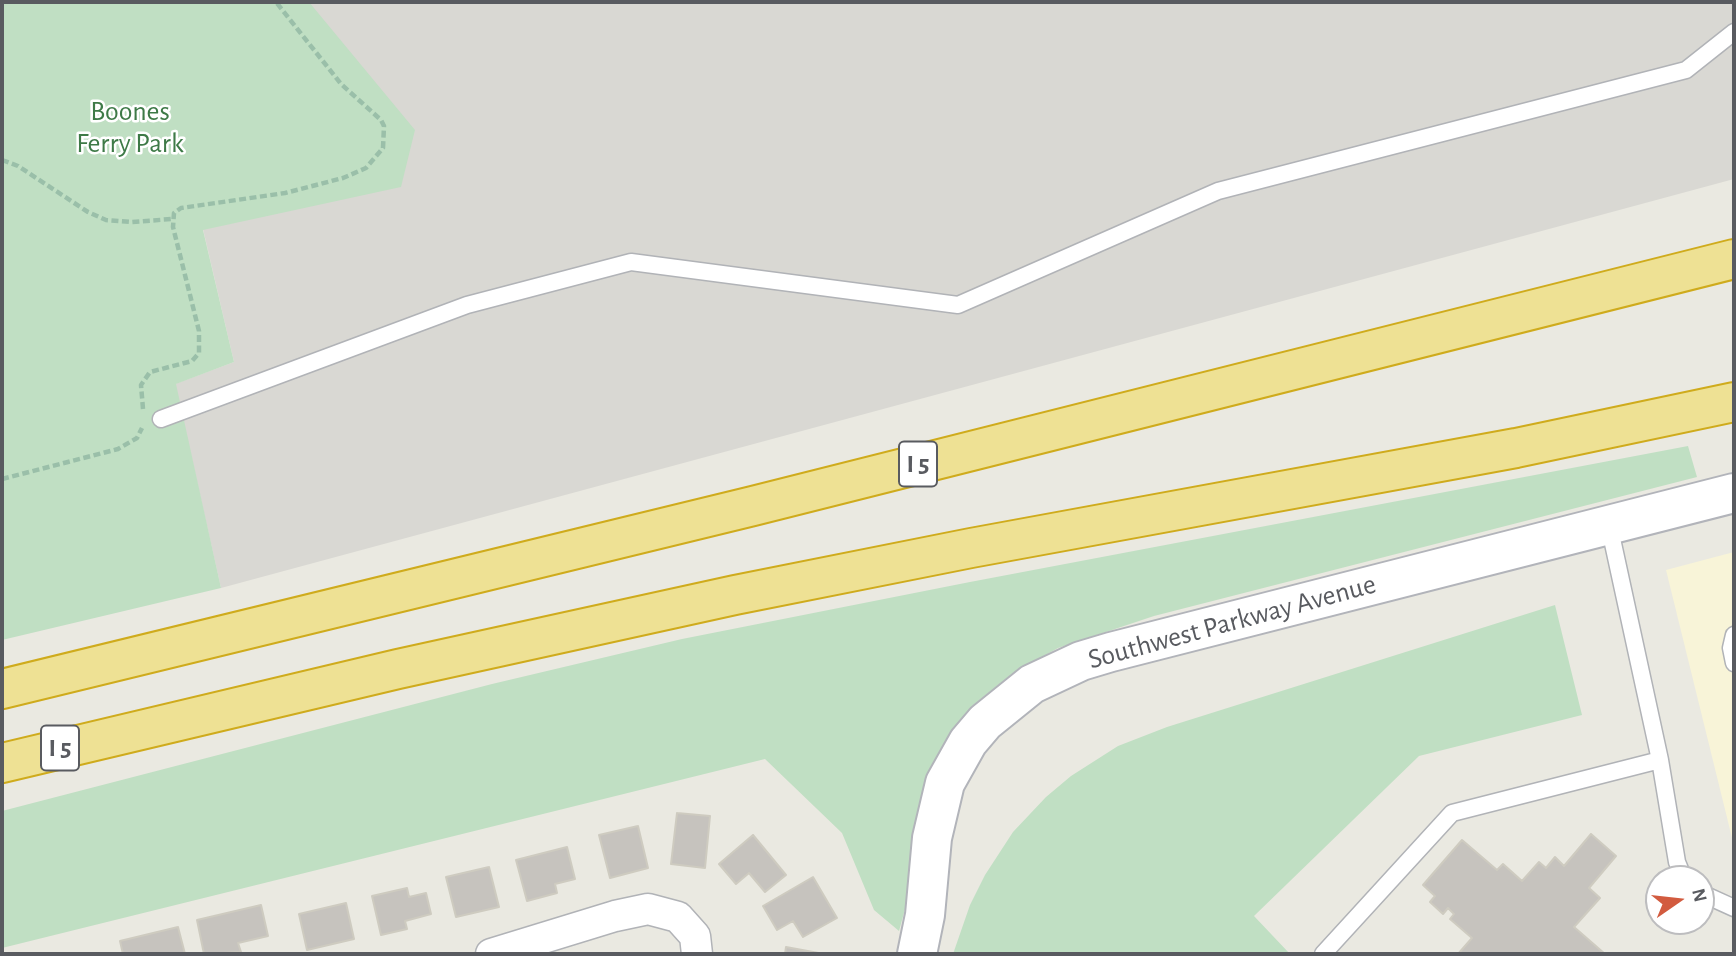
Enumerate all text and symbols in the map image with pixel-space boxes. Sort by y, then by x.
park label: Boones Ferry Park [76,95,184,161]
road number: I 5 [899,442,937,486]
street label: Southwest Parkway Avenue [1084,567,1380,677]
road number: I 5 [41,726,79,770]
north arrow [1645,865,1715,935]
text: N [1688,887,1710,904]

